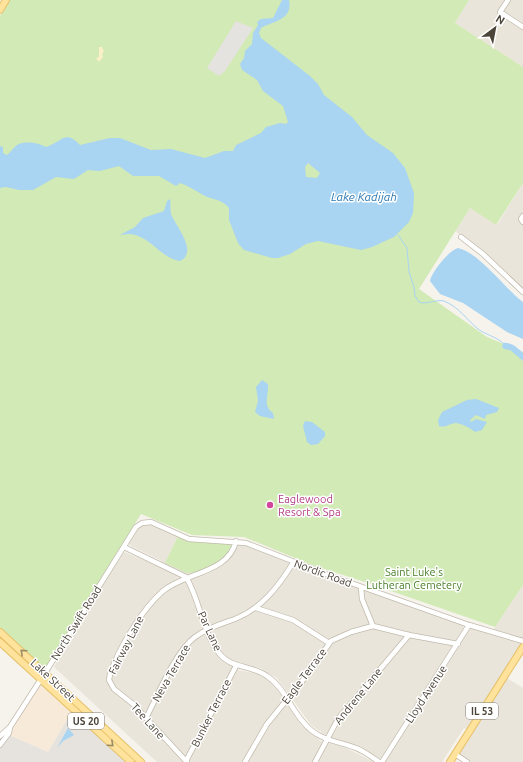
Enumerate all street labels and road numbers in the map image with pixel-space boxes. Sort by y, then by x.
street label: Nordic Road [293,557,353,589]
street label: North Swift Road [48,584,104,662]
street label: Par Lane [196,609,224,653]
street label: Fairway Lane [106,614,146,676]
street label: Neva Terrace [150,642,192,704]
street label: Eagle Terrace [279,646,329,706]
street label: Lake Street [28,657,78,704]
street label: Lloyd Avenue [403,663,449,725]
street label: Andrene Lane [332,666,384,726]
street label: Bunker Terrace [189,677,233,749]
street label: Tee Lane [129,701,167,741]
road number: IL 53 [466,703,498,719]
road number: US 20 [68,713,104,729]

